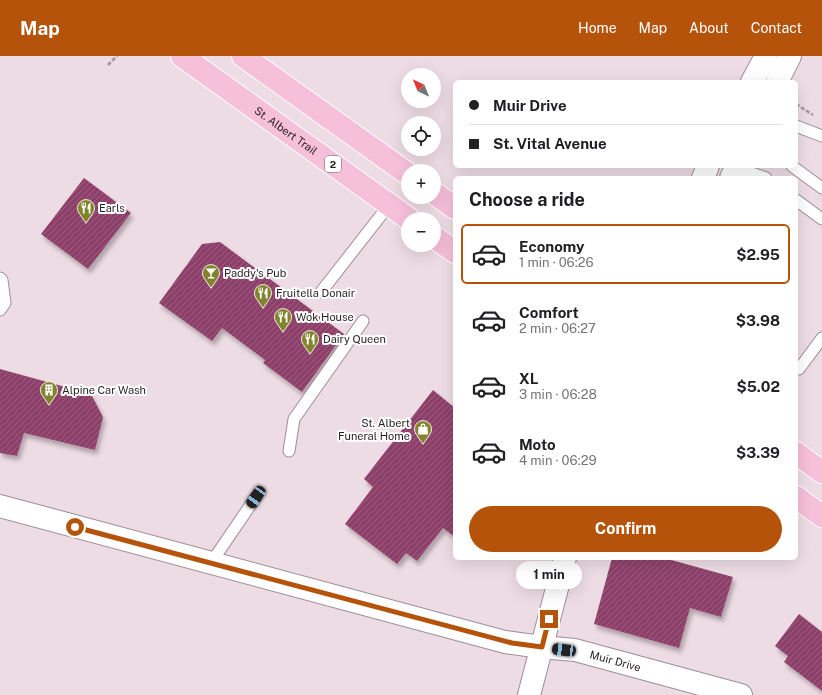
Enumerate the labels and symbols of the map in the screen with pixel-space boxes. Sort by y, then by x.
north arrow [401,68,441,108]
street label: St. Albert Trail [252,104,320,157]
road number: 2 [325,156,341,172]
restaurant icon: Earls [76,198,96,223]
place label: Earls [99,202,125,214]
bar icon: Paddy's Pub [201,263,221,288]
place label: Paddy's Pub [224,267,287,279]
restaurant icon: Fruitella Donair [253,283,273,308]
place label: Fruitella Donair [276,287,355,299]
restaurant icon: Wok House [273,307,293,332]
place label: Wok House [296,311,354,323]
restaurant icon: Dairy Queen [300,329,320,354]
place label: Dairy Queen [323,333,386,345]
building icon: Alpine Car Wash [39,380,59,405]
place label: Alpine Car Wash [62,384,146,396]
place label: St. Albert Funeral Home [338,417,410,442]
shop icon: St. Albert Funeral Home [413,419,433,444]
car [244,484,268,510]
route start [66,518,84,536]
callout: 1 min [516,561,582,589]
route end [540,610,558,628]
car [551,643,577,657]
street label: Muir Drive [589,648,642,674]

